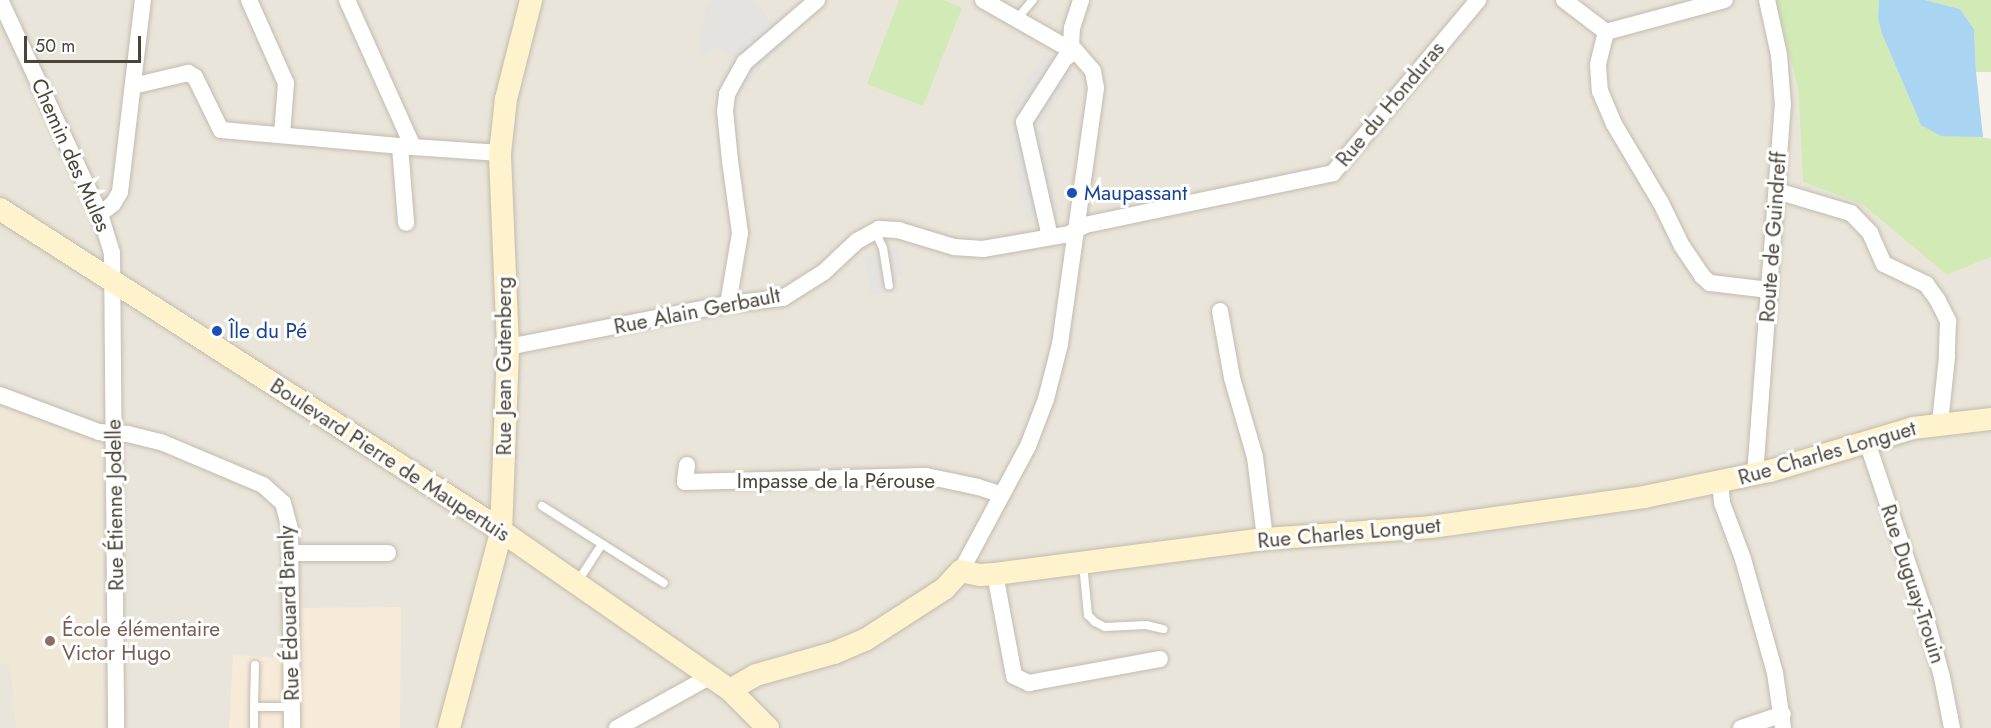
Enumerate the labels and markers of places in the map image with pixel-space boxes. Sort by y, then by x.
place label: Maupassant [1084,180,1187,206]
marker: Maupassant [1065,186,1079,200]
place label: Île du Pé [229,318,307,344]
marker: Île du Pé [210,324,224,338]
place label: École élémentaire Victor Hugo [62,616,220,666]
marker: École élémentaire Victor Hugo [43,634,57,648]

